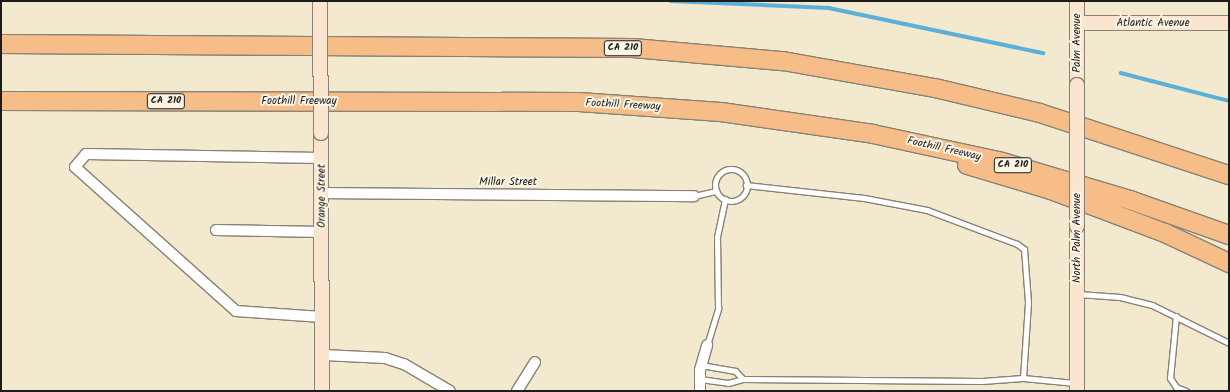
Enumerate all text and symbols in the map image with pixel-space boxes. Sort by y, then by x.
street label: Palm Avenue [1070,13,1084,73]
street label: Atlantic Avenue [1116,16,1190,30]
road number: CA 210 [603,40,643,56]
road number: CA 210 [146,93,186,109]
street label: Foothill Freeway [261,94,337,108]
street label: Foothill Freeway [585,96,661,114]
street label: Foothill Freeway [906,134,982,164]
road number: CA 210 [993,157,1033,173]
street label: Orange Street [315,164,329,228]
street label: Millar Street [479,175,537,189]
street label: North Palm Avenue [1070,193,1084,283]

